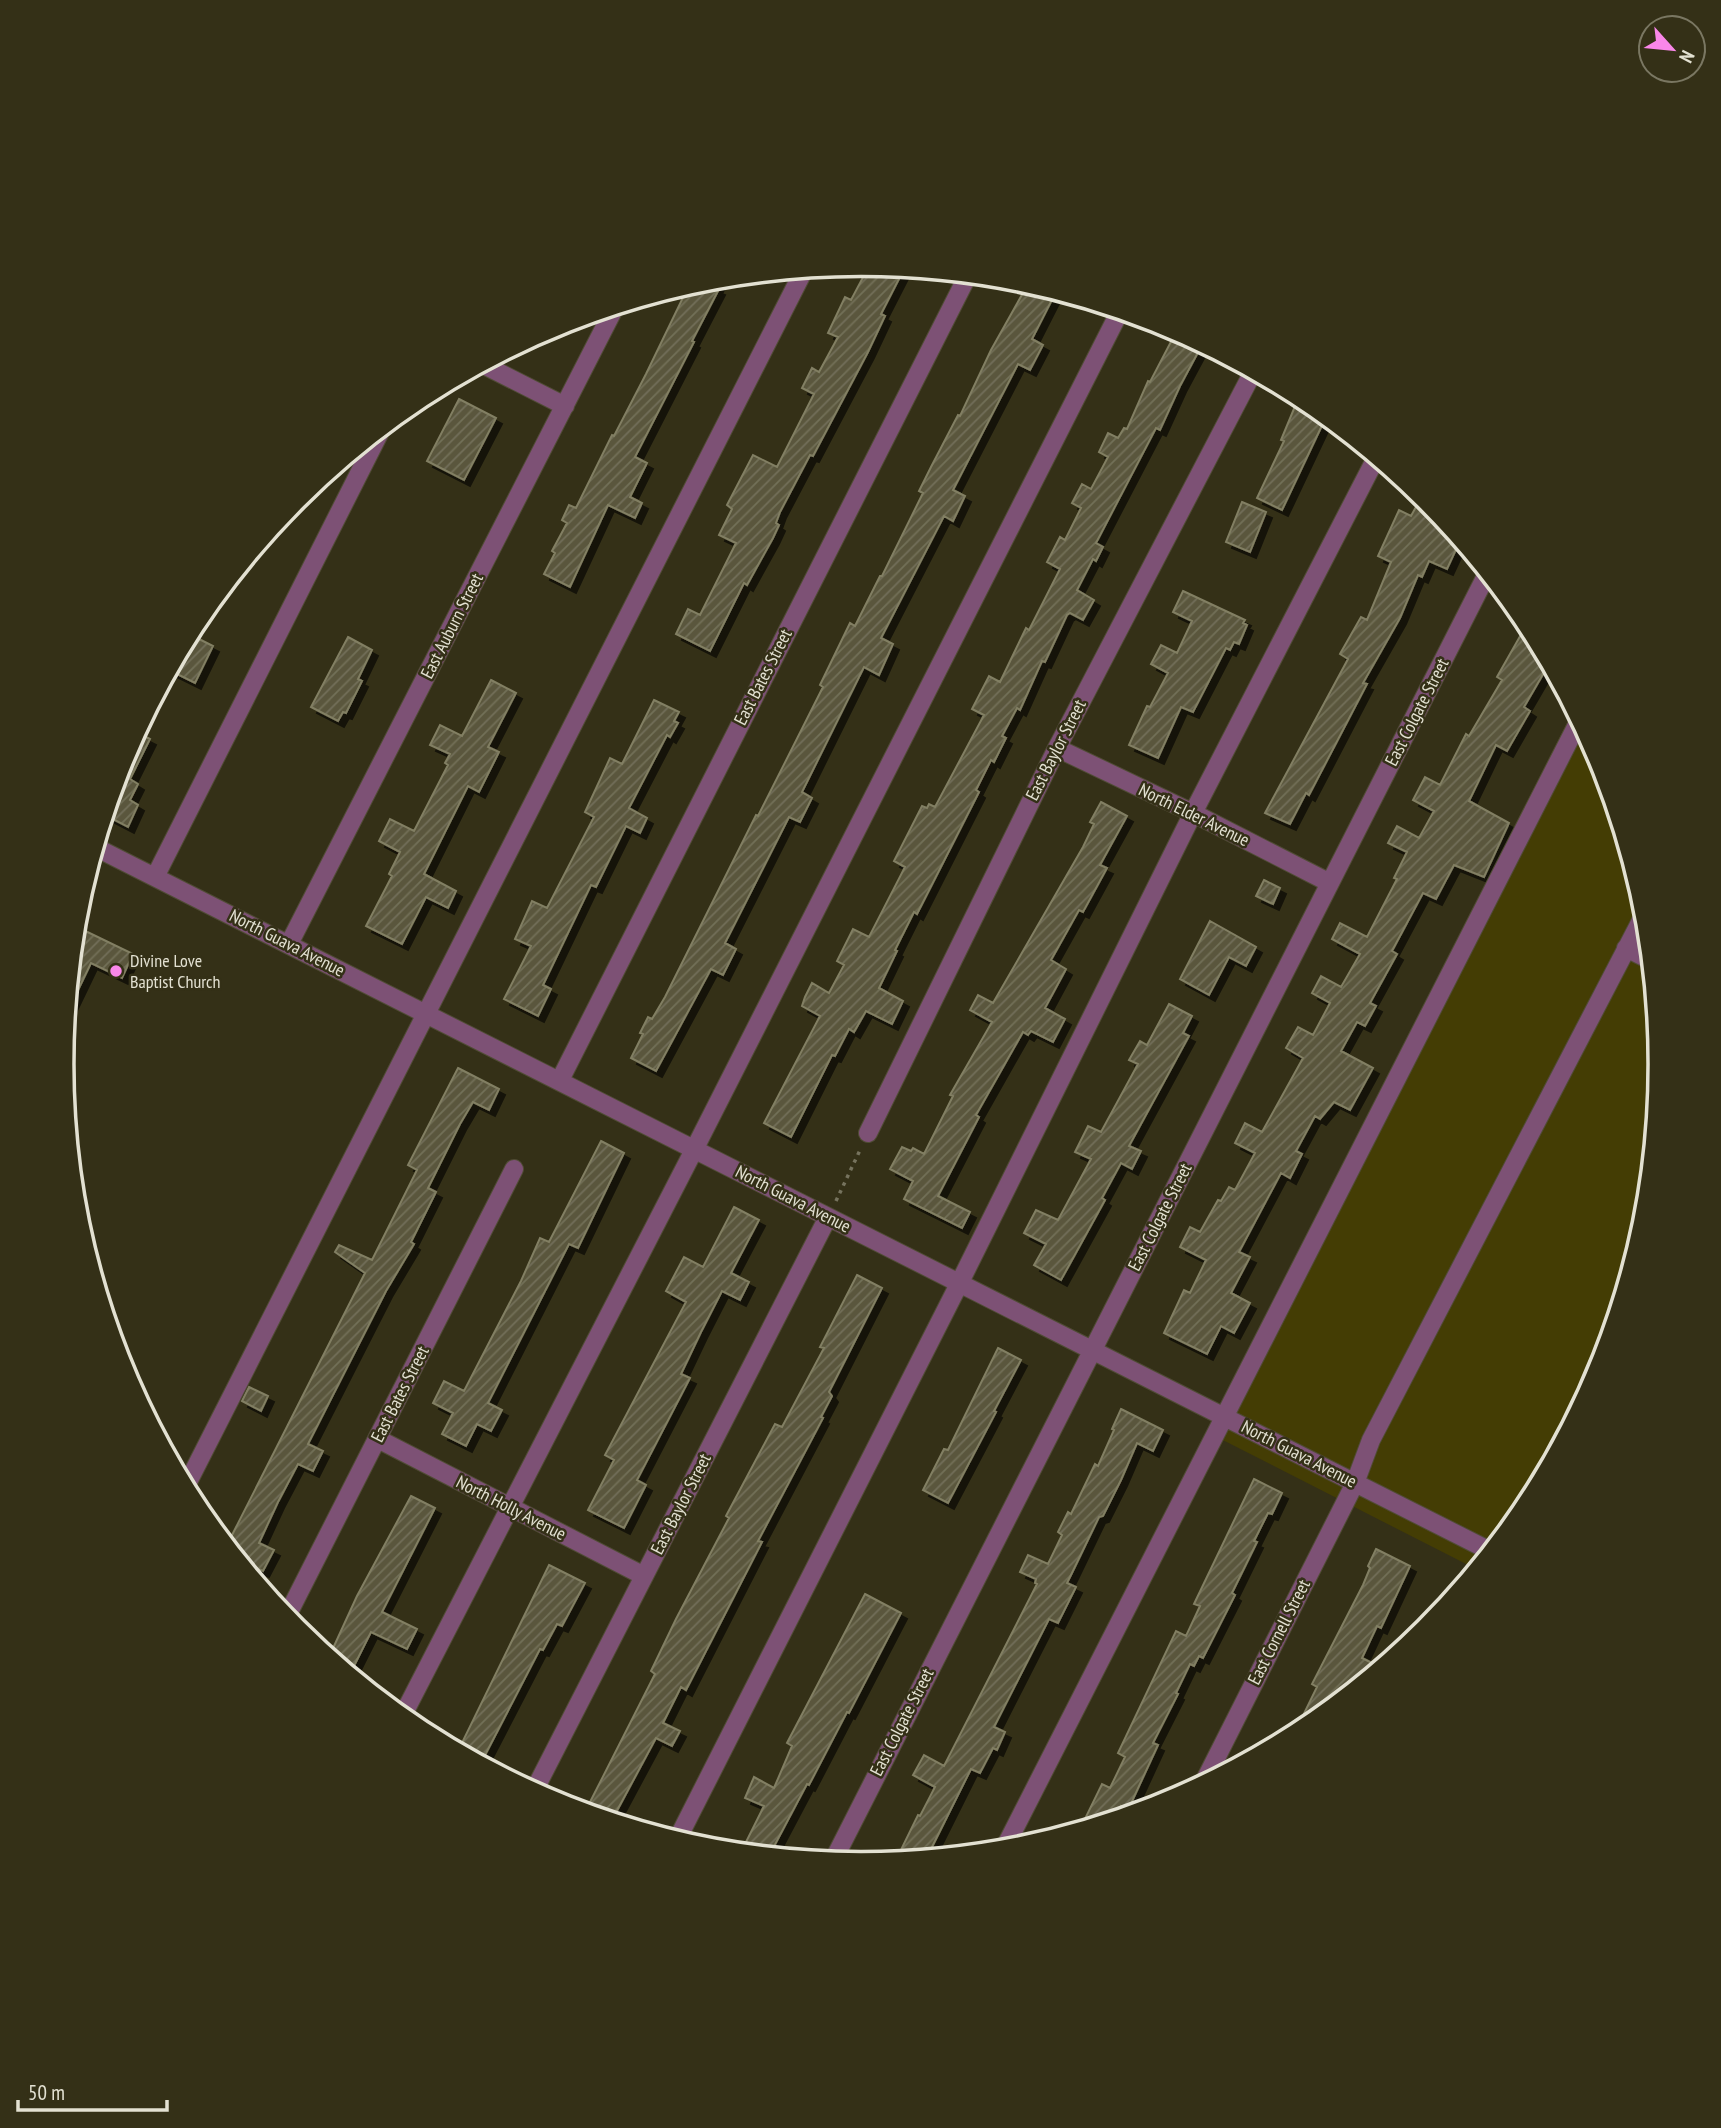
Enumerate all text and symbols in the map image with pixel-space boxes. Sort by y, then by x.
north arrow [1637,14,1707,84]
text: N [1674,47,1700,67]
street label: East Auburn Street [415,569,488,682]
street label: East Bates Street [729,625,797,729]
street label: East Colgate Street [1380,654,1454,769]
street label: East Baylor Street [1020,695,1091,804]
street label: North Elder Avenue [1135,778,1253,851]
street label: North Guava Avenue [226,904,349,981]
place label: Divine Love Baptist Church [130,949,220,993]
marker: Divine Love Baptist Church [108,963,124,979]
street label: East Colgate Street [1123,1159,1197,1274]
street label: North Guava Avenue [732,1160,855,1237]
street label: East Bates Street [366,1342,434,1446]
street label: North Guava Avenue [1238,1415,1361,1492]
street label: East Baylor Street [645,1449,716,1558]
street label: North Holly Avenue [452,1470,570,1545]
street label: East Cornell Street [1242,1575,1315,1688]
street label: East Colgate Street [865,1664,939,1779]
scale bar [18,2068,166,2112]
text: 50 m [28,2079,65,2106]

